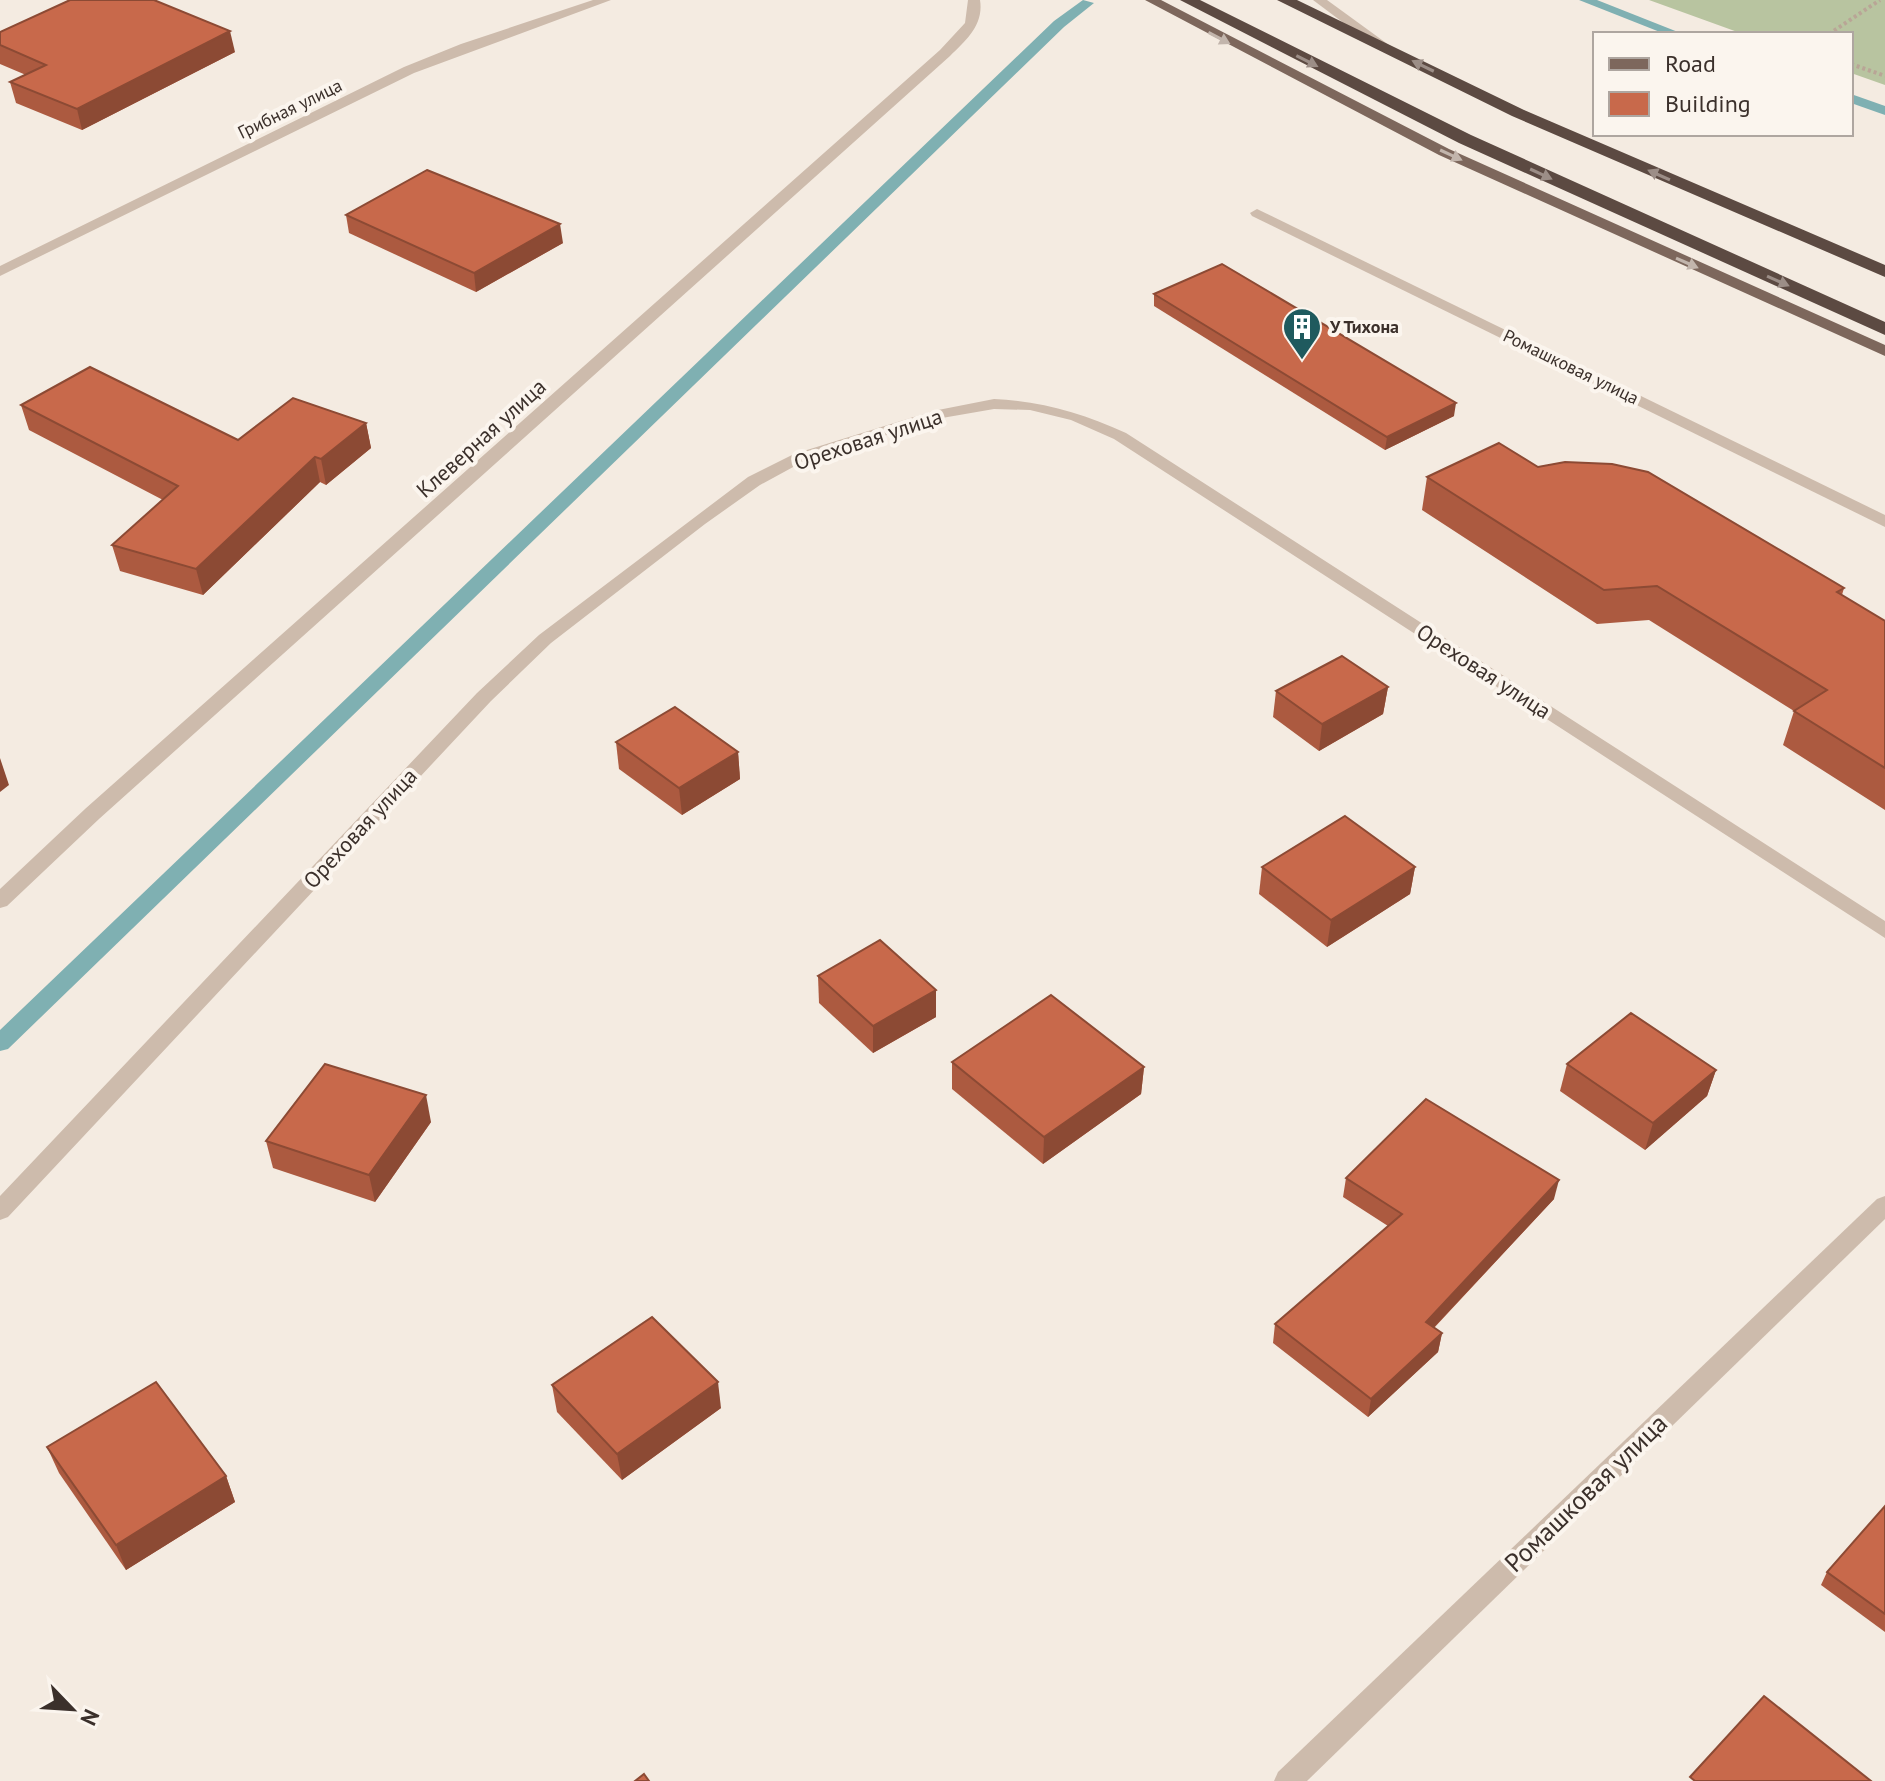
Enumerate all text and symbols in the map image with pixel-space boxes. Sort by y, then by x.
one-way arrow [1207,31,1230,44]
legend [1593,32,1853,136]
text: Road [1665,48,1716,79]
one-way arrow [1295,55,1318,68]
one-way arrow [1411,60,1434,73]
street label: Грибная улица [234,73,346,144]
text: Building [1665,88,1751,119]
one-way arrow [1439,148,1462,162]
one-way arrow [1530,167,1553,181]
one-way arrow [1647,169,1670,182]
one-way arrow [1675,256,1699,270]
one-way arrow [1766,274,1790,288]
building icon: У Тихона [1281,306,1323,361]
place label: У Тихона [1329,315,1399,338]
street label: Ромашковая улица [1500,324,1643,409]
street label: Клеверная улица [410,372,552,504]
street label: Ореховая улица [790,402,946,476]
street label: Ореховая улица [1412,617,1556,725]
street label: Ореховая улица [297,762,423,894]
street label: Ромашковая улица [1497,1407,1674,1579]
north arrow [32,1669,112,1749]
text: N [74,1705,106,1730]

